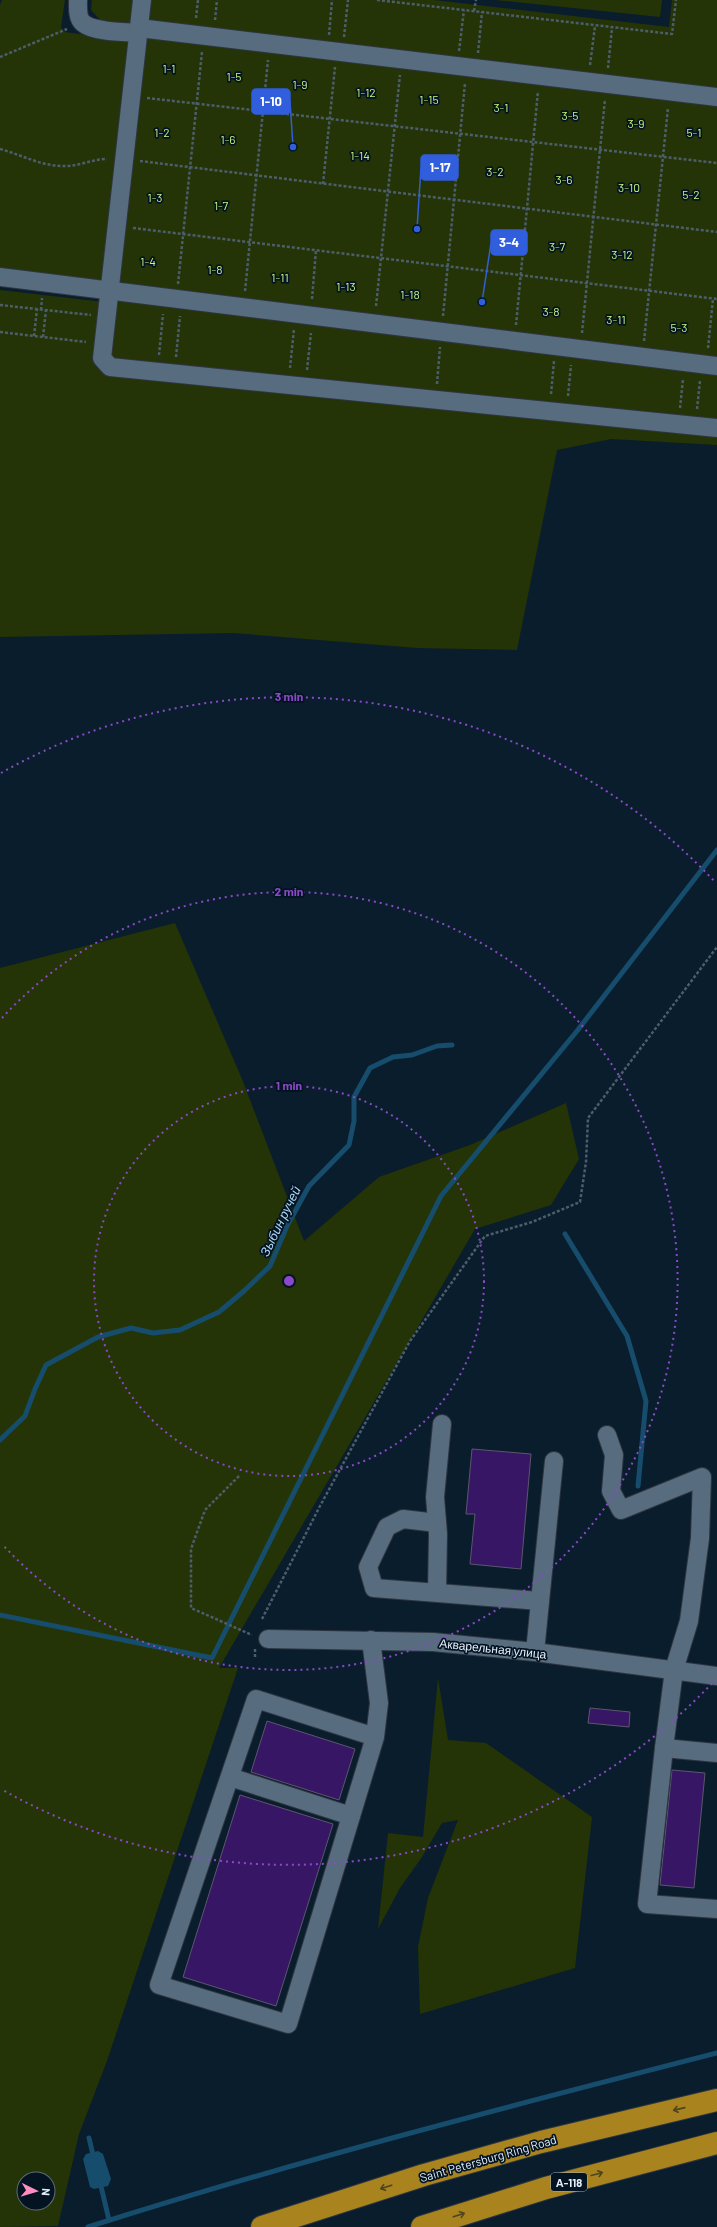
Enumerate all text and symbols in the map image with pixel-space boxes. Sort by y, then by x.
park label: 1-1 [162,61,176,75]
park label: 1-5 [226,69,242,83]
park label: 1-9 [292,77,308,91]
park label: 1-12 [356,85,376,99]
callout: 1-10 [252,89,290,114]
park label: 1-15 [419,92,439,106]
text: 1-10 [260,93,282,109]
park label: 3-1 [493,100,509,114]
park label: 3-5 [561,108,579,122]
park label: 3-9 [627,116,645,130]
park label: 1-2 [154,125,170,139]
park label: 5-1 [686,125,702,139]
park label: 1-6 [220,132,236,146]
park label: 1-14 [350,148,370,162]
callout: 1-17 [421,155,458,180]
text: 1-17 [430,159,451,175]
park label: 3-2 [486,164,504,178]
park label: 3-6 [555,172,573,186]
park label: 3-10 [618,180,640,194]
park label: 5-2 [682,187,700,201]
park label: 1-3 [147,190,163,204]
park label: 1-7 [214,198,228,212]
callout: 3-4 [491,230,527,255]
text: 3-4 [499,234,519,250]
park label: 3-7 [549,239,565,253]
park label: 3-12 [611,247,633,261]
park label: 1-4 [140,254,156,268]
park label: 1-8 [207,262,223,276]
park label: 1-11 [271,270,289,284]
park label: 1-13 [336,279,356,293]
park label: 1-18 [400,287,420,301]
park label: 3-8 [542,304,560,318]
park label: 3-11 [606,312,626,326]
park label: 5-3 [670,320,688,334]
text: 3 min [275,689,303,703]
text: 2 min [275,884,303,898]
text: 1 min [276,1078,302,1092]
water label: Зыбин ручей [256,1183,304,1259]
centre of rings [282,1274,296,1288]
street label: Акварельная улица [439,1635,548,1662]
one-way arrow [673,2106,686,2114]
street label: Saint Petersburg Ring Road [418,2132,558,2184]
one-way arrow [590,2170,603,2177]
north arrow [16,2171,56,2211]
road number: А-118 [551,2173,587,2191]
one-way arrow [380,2184,393,2191]
text: N [40,2188,53,2196]
one-way arrow [453,2211,466,2218]

